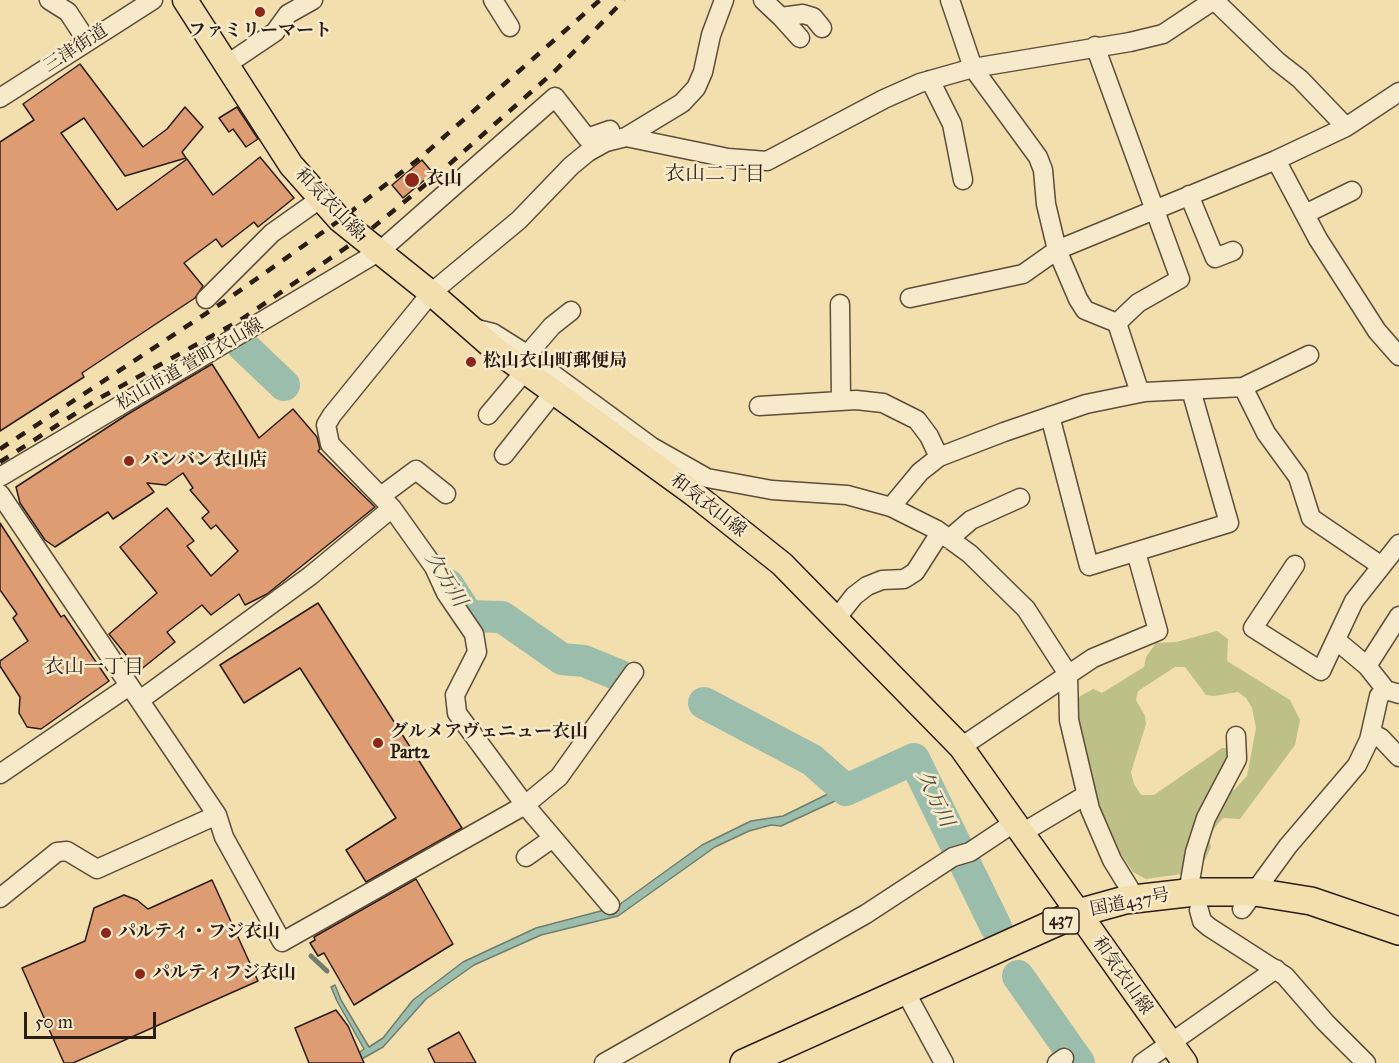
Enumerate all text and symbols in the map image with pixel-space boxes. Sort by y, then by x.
marker: ファミリーマート [253,5,267,19]
street label: 三津街道 [40,20,112,78]
place label: ファミリーマート [188,21,332,43]
district label: 衣山二丁目 [665,163,765,187]
street label: 和気衣山線 [290,164,368,244]
place label: 衣山 [426,169,462,191]
marker: 衣山 [403,171,421,189]
street label: 松山市道 萱町衣山線 [113,314,267,416]
place label: 松山衣山町郵便局 [483,351,627,373]
marker: 松山衣山町郵便局 [464,355,478,369]
place label: バンバン衣山店 [141,450,267,472]
marker: バンバン衣山店 [122,454,136,468]
street label: 和気衣山線 [666,470,750,542]
water label: 久万川 [419,548,471,612]
district label: 衣山一丁目 [44,656,144,680]
place label: グルメアヴェニュー衣山 Part2 [390,722,588,764]
marker: グルメアヴェニュー衣山 Part2 [371,736,385,750]
water label: 久万川 [910,767,958,831]
street label: 国道437号 [1088,885,1172,921]
road number: 437 [1043,908,1079,934]
place label: パルティ・フジ衣山 [118,922,280,944]
marker: パルティ・フジ衣山 [99,926,113,940]
street label: 和気衣山線 [1087,933,1157,1019]
place label: パルティフジ衣山 [152,963,296,985]
marker: パルティフジ衣山 [133,967,147,981]
scale bar [27,1000,159,1038]
text: 50 m [35,1011,73,1033]

